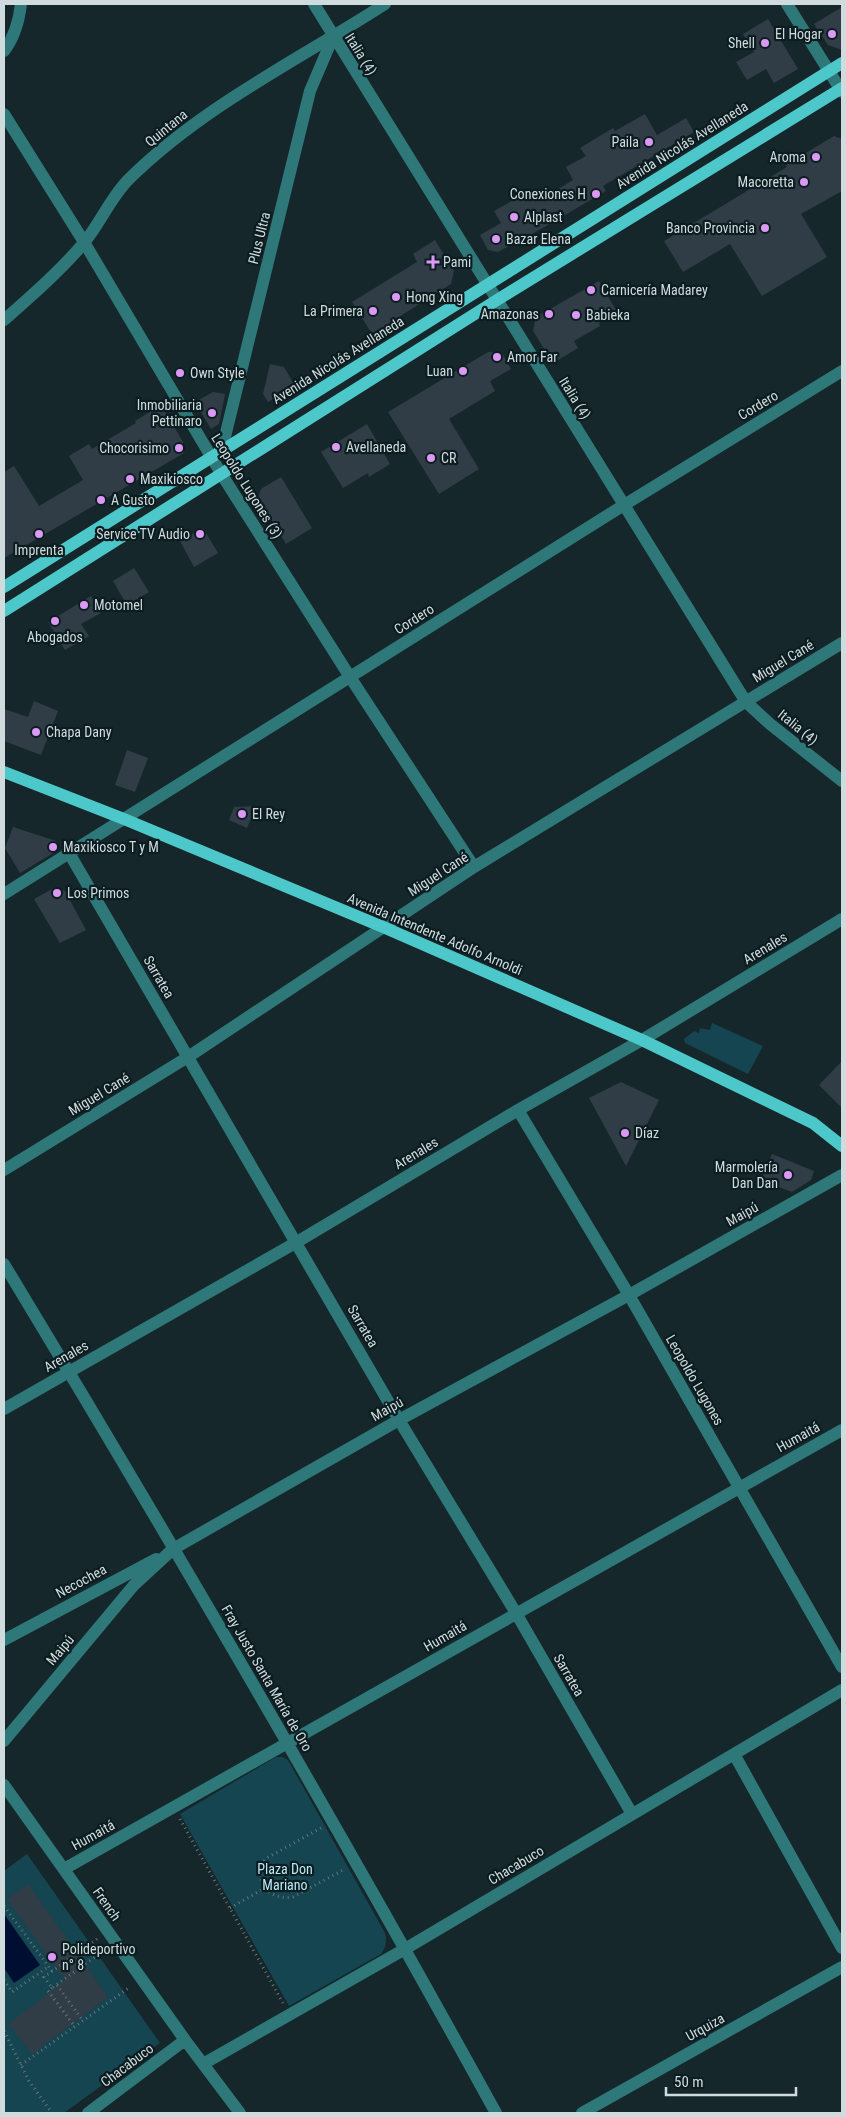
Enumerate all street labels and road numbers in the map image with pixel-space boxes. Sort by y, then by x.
street label: Italia (4) [341,30,380,78]
street label: Avenida Nicolás Avellaneda [613,98,751,192]
street label: Quintana [142,106,190,150]
street label: Plus Ultra [245,210,273,266]
street label: Avenida Nicolás Avellaneda [269,313,407,407]
street label: Italia (4) [555,374,594,422]
street label: Cordero [735,387,781,423]
street label: Leopoldo Lugones (3) [207,431,286,542]
street label: Cordero [391,601,437,637]
street label: Miguel Cané [750,636,817,685]
street label: Italia (4) [774,706,821,749]
street label: Miguel Cané [405,848,471,899]
street label: Avenida Intendente Adolfo Arnoldi [345,890,525,978]
street label: Arenales [740,929,790,967]
street label: Sarratea [140,953,178,1001]
street label: Miguel Cané [66,1069,133,1118]
street label: Arenales [391,1134,441,1172]
street label: Maipú [723,1199,761,1229]
street label: Sarratea [344,1302,382,1350]
street label: Leopoldo Lugones [663,1332,727,1428]
street label: Arenales [41,1337,91,1375]
street label: Maipú [368,1394,406,1424]
street label: Humaitá [774,1419,822,1455]
street label: Necochea [53,1561,109,1601]
street label: Fray Justo Santa María de Oro [219,1602,315,1754]
street label: Humaitá [421,1617,469,1655]
street label: Maipú [43,1632,77,1668]
street label: Sarratea [550,1651,588,1699]
street label: Humaitá [69,1817,117,1853]
street label: Chacabuco [485,1842,547,1888]
street label: French [90,1884,124,1924]
street label: Urquiza [683,2010,727,2044]
street label: Chacabuco [98,2040,156,2090]

